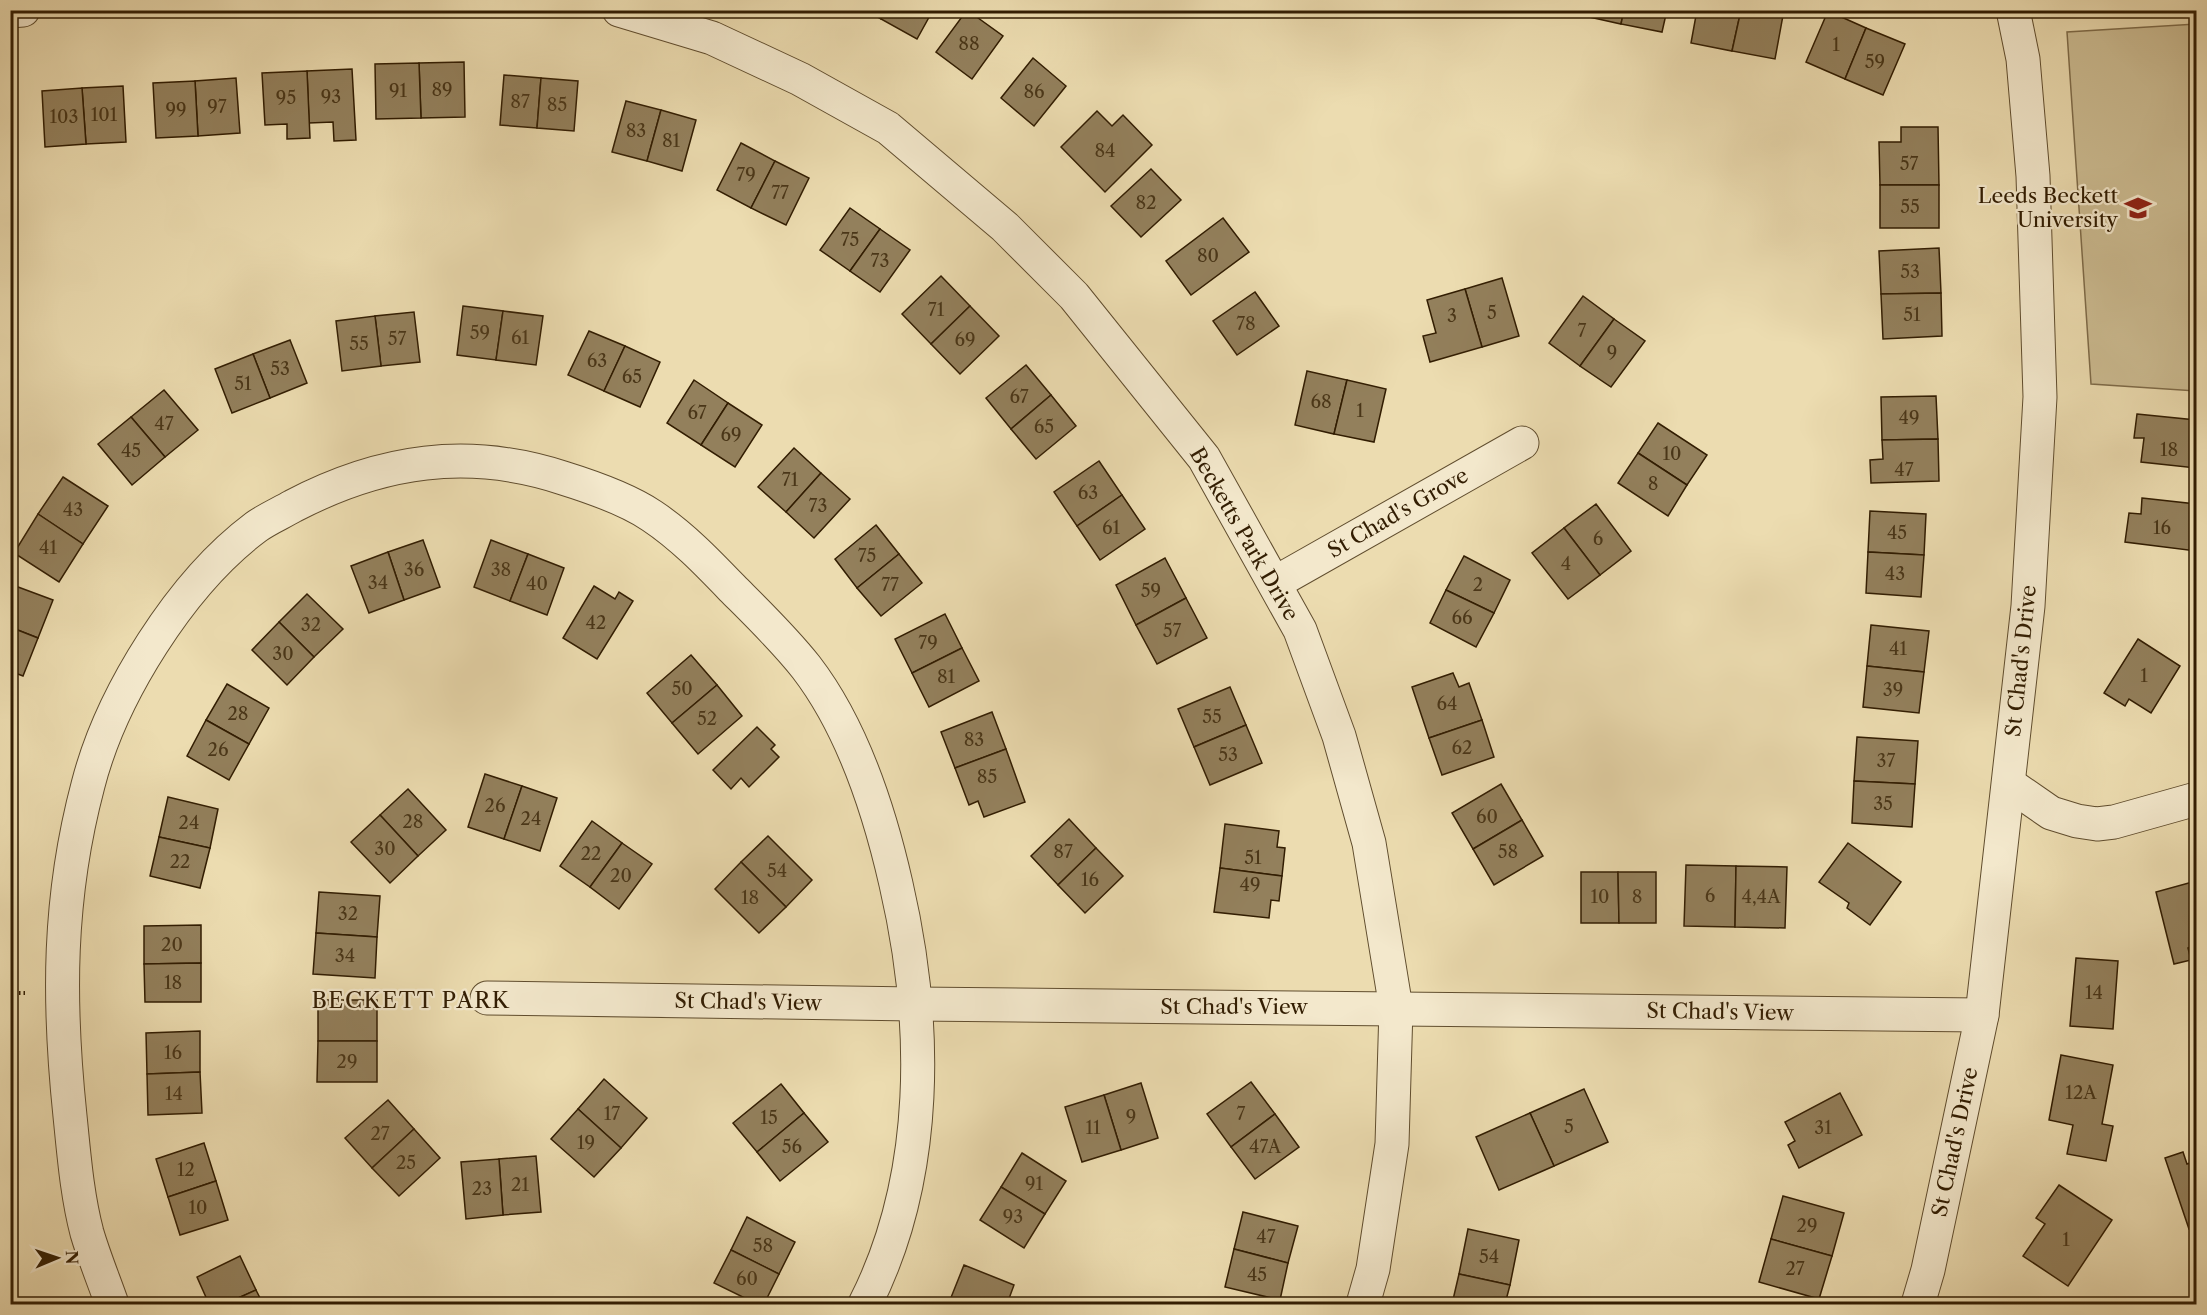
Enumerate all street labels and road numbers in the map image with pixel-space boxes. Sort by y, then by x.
street label: Becketts Park Drive [1185,443,1304,625]
street label: St Chad's Grove [1323,462,1473,563]
street label: St Chad's Drive [2000,584,2041,738]
street label: St Chad's View [674,988,823,1015]
street label: St Chad's View [1160,994,1308,1019]
street label: St Chad's View [1646,998,1795,1025]
street label: St Chad's Drive [1926,1065,1983,1219]

